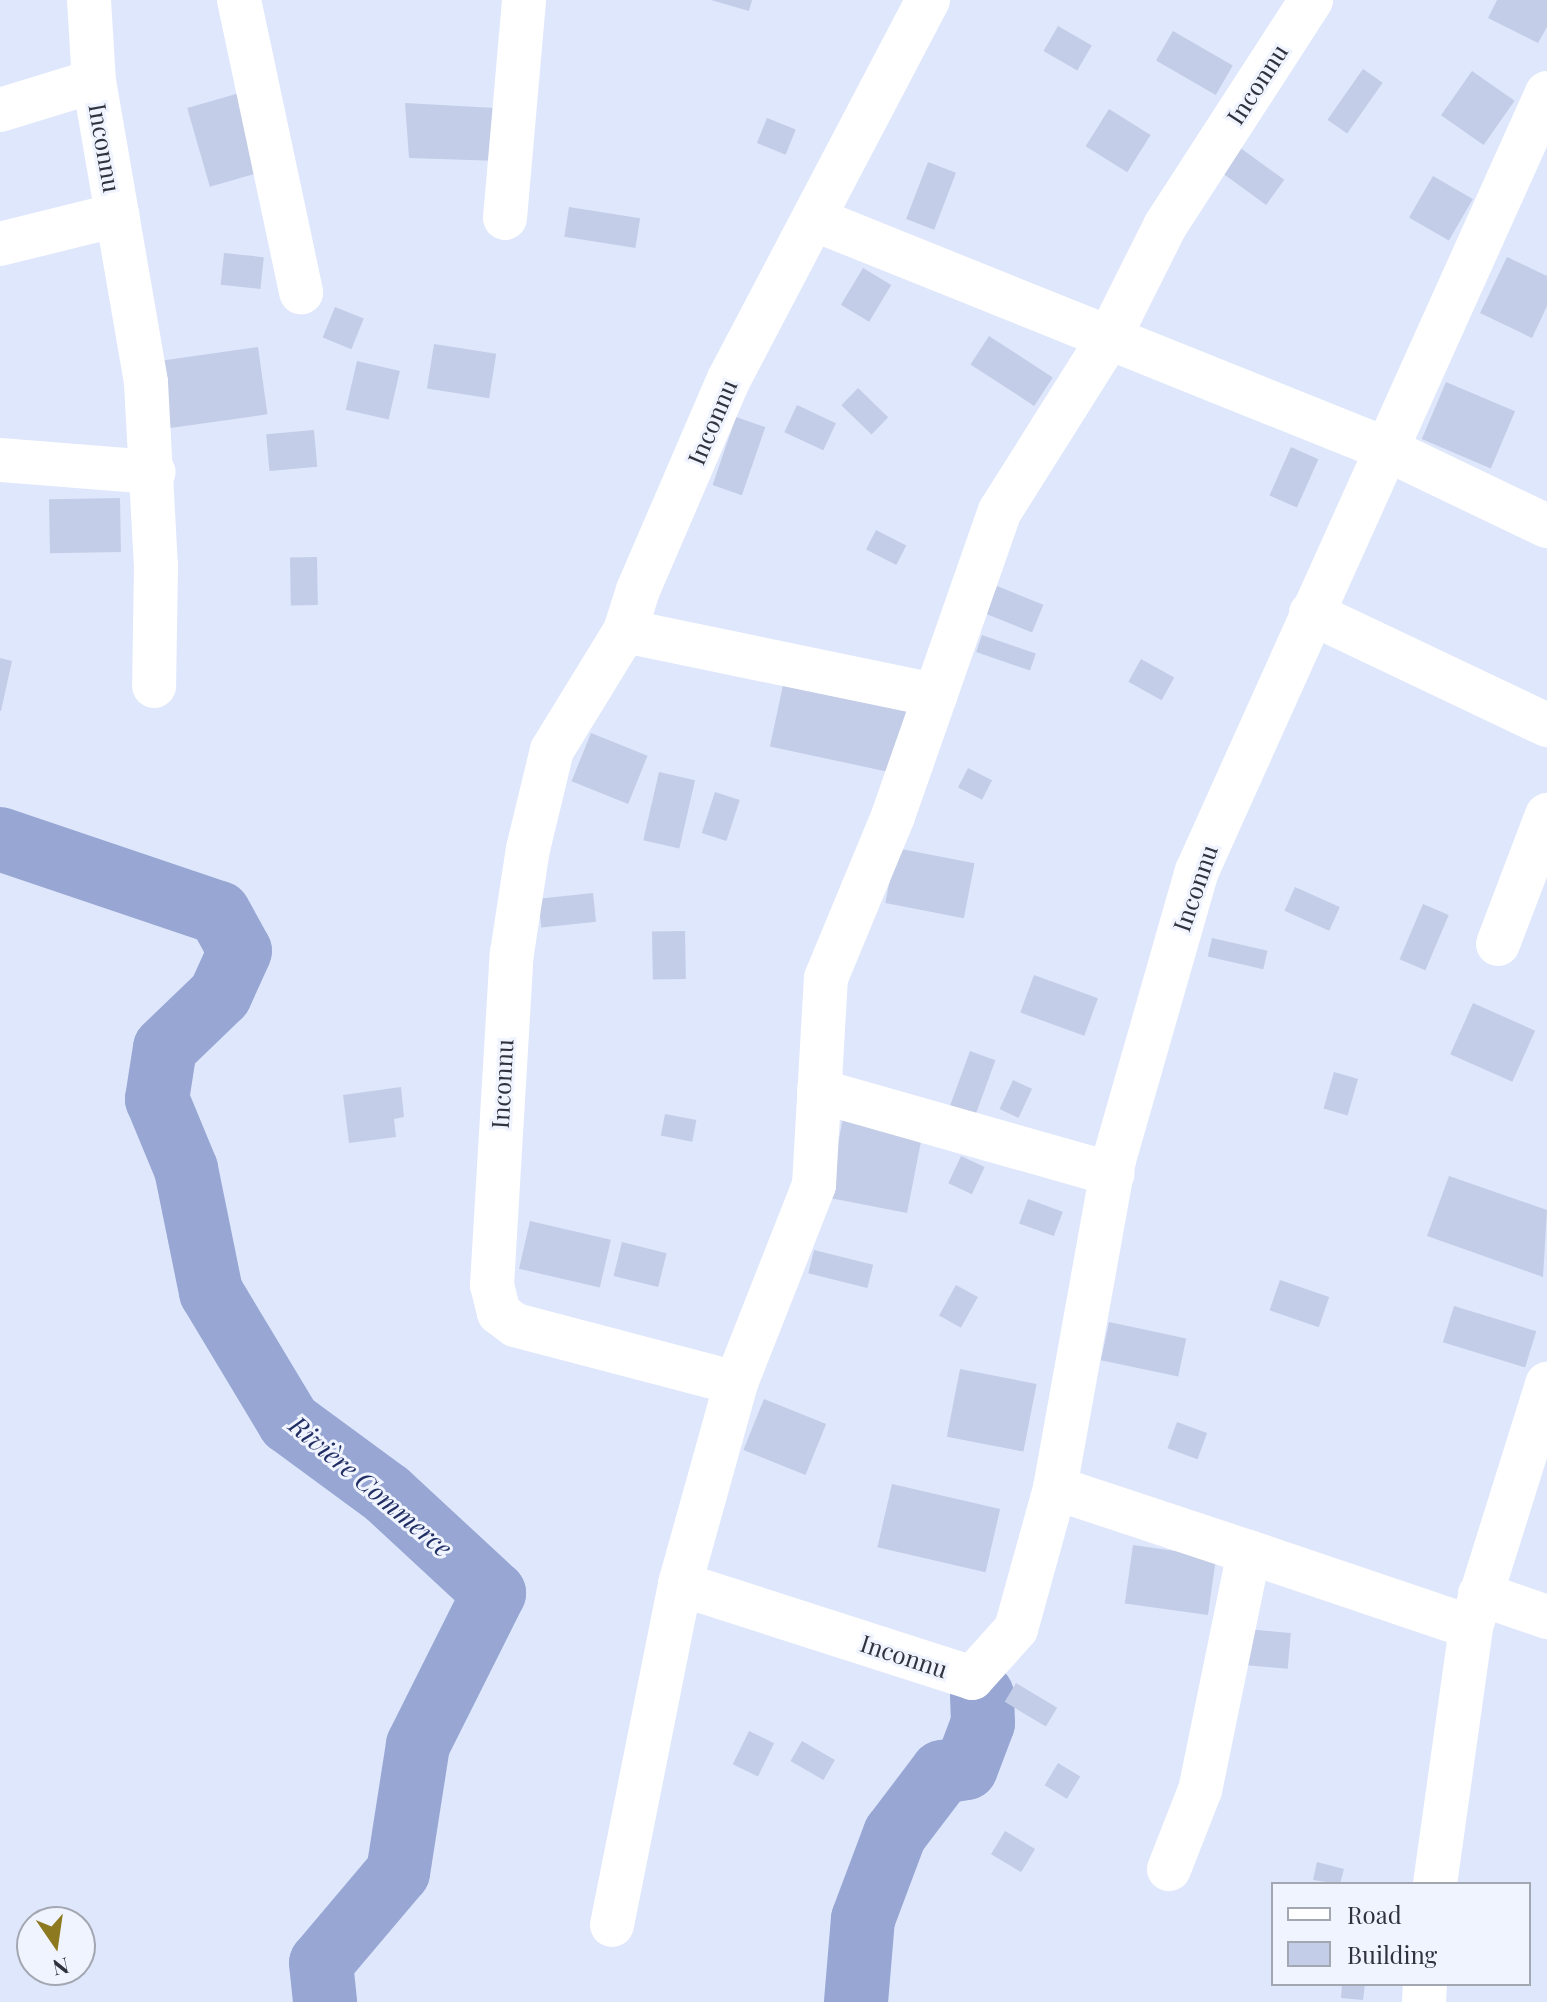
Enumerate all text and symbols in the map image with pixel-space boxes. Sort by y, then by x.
street label: Inconnu [1220,38,1294,130]
street label: Inconnu [83,101,127,195]
street label: Inconnu [681,375,743,469]
street label: Inconnu [1167,841,1223,935]
street label: Inconnu [485,1038,519,1130]
water label: Rivière Commerce [283,1409,459,1563]
street label: Inconnu [857,1628,951,1684]
legend [1271,1882,1531,1986]
text: Road [1347,1898,1402,1930]
north arrow [16,1906,96,1986]
text: Building [1347,1938,1437,1970]
text: N [50,1951,72,1984]

